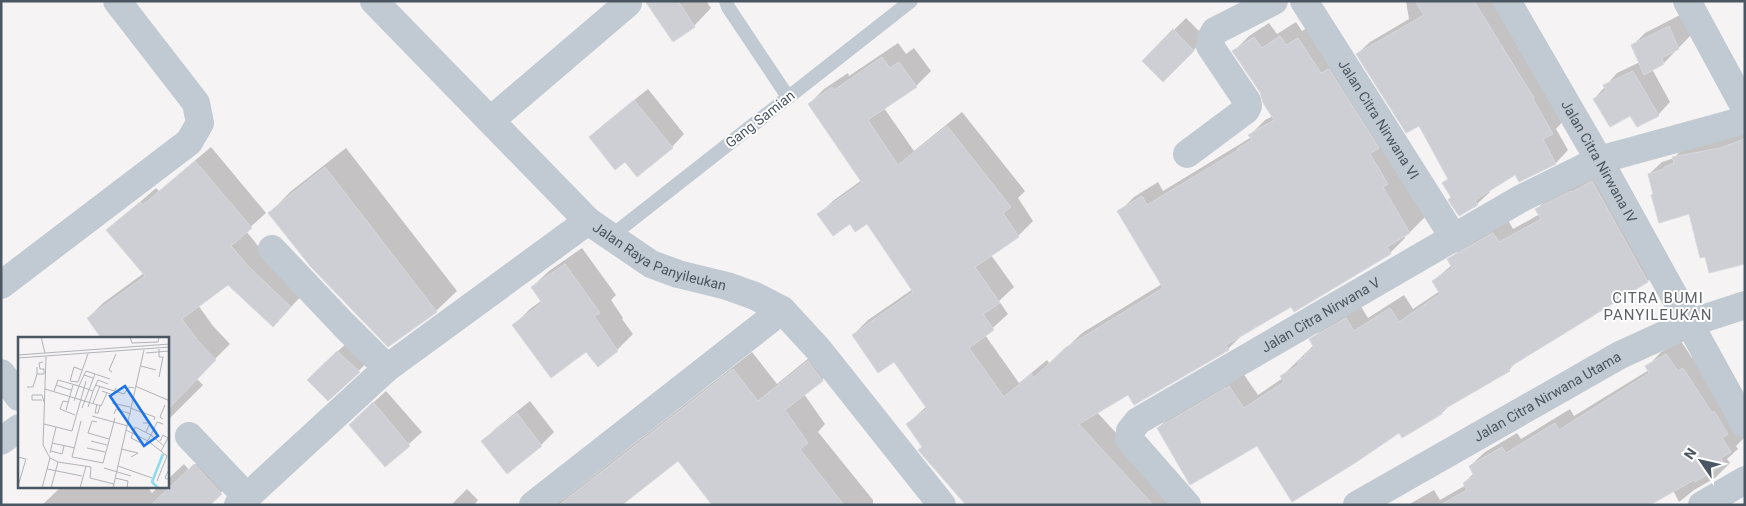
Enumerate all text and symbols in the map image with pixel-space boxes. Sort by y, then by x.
street label: Jalan Citra Nirwana VI [1335,57,1423,182]
street label: Gang Samian [722,87,798,151]
street label: Jalan Citra Nirwana IV [1558,97,1640,226]
street label: Jalan Raya Panyileukan [590,219,728,294]
street label: Jalan Citra Nirwana V [1258,274,1383,356]
district label: CITRA BUMI PANYILEUKAN [1603,289,1713,324]
inset map [18,337,169,488]
street label: Jalan Citra Nirwana Utama [1471,348,1624,445]
north arrow [1676,436,1726,486]
text: N [1681,445,1700,462]

